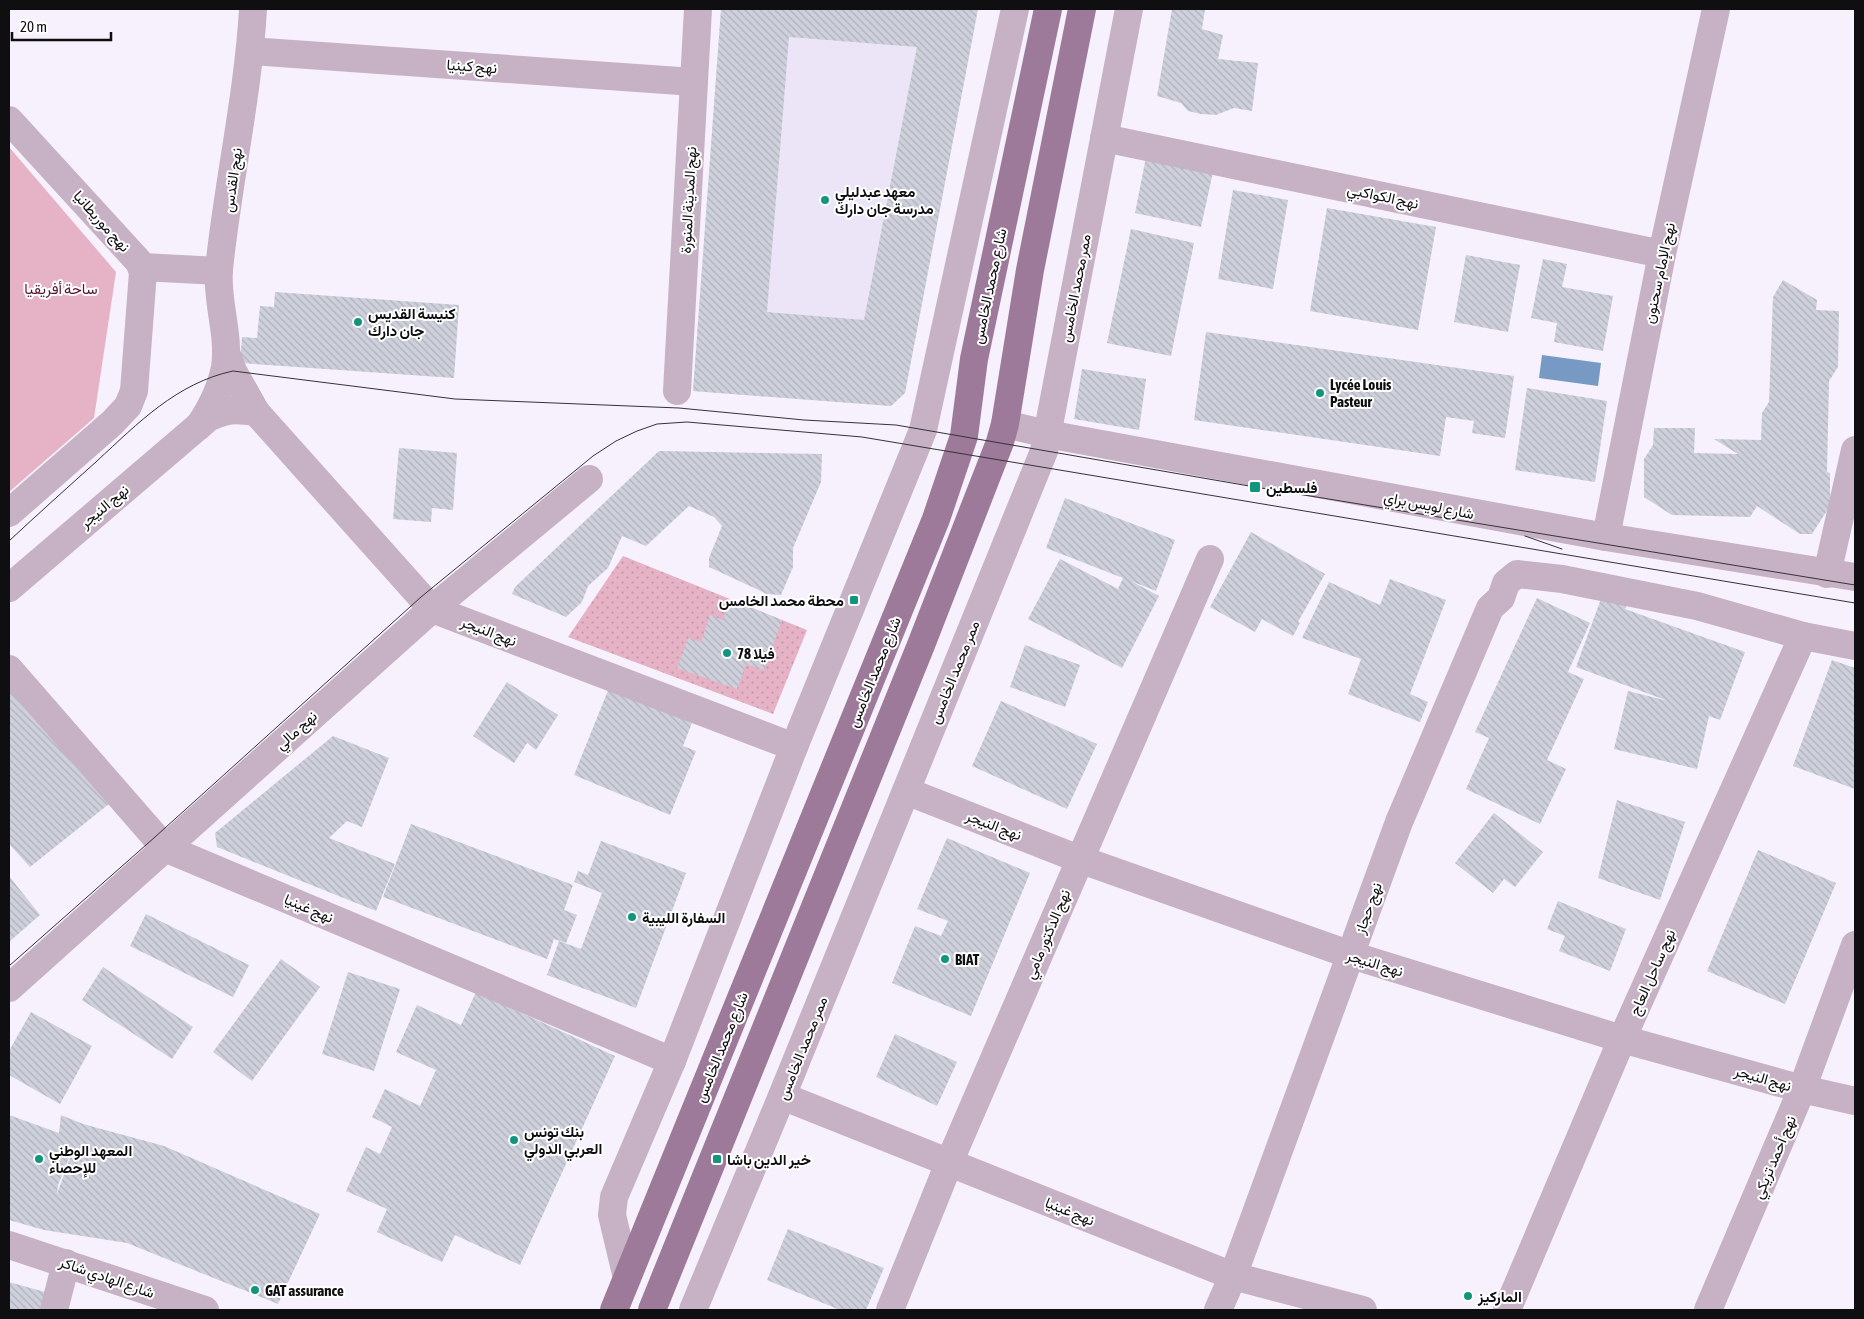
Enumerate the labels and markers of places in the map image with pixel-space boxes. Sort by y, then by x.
place label: معهد عبدليلي مدرسة جان دارك [835,183,934,218]
marker: معهد عبدليلي مدرسة جان دارك [819,194,831,206]
place label: كنيسة القديس جان دارك [368,305,456,340]
marker: كنيسة القديس جان دارك [352,316,364,328]
place label: Lycée Louis Pasteur [1330,376,1392,410]
marker: Lycée Louis Pasteur [1314,387,1326,399]
place label: فلسطين [1266,479,1318,497]
marker: فلسطين [1248,480,1262,494]
place label: محطة محمد الخامس [719,592,844,610]
marker: محطة محمد الخامس [848,594,860,606]
place label: فيلا 78 [737,645,775,663]
marker: فيلا 78 [721,647,733,659]
place label: السفارة الليبية [642,909,726,927]
marker: السفارة الليبية [626,911,638,923]
place label: BIAT [955,951,980,968]
marker: BIAT [939,953,951,965]
place label: بنك تونس العربي الدولي [524,1123,602,1162]
marker: بنك تونس العربي الدولي [508,1134,520,1146]
place label: المعهد الوطني للإحصاء [49,1142,132,1178]
place label: خير الدين باشا [727,1151,811,1169]
marker: المعهد الوطني للإحصاء [33,1153,45,1165]
marker: خير الدين باشا [711,1153,723,1165]
place label: GAT assurance [265,1282,344,1299]
marker: GAT assurance [249,1284,261,1296]
place label: الماركيز [1477,1288,1522,1306]
marker: الماركيز [1462,1290,1474,1302]

